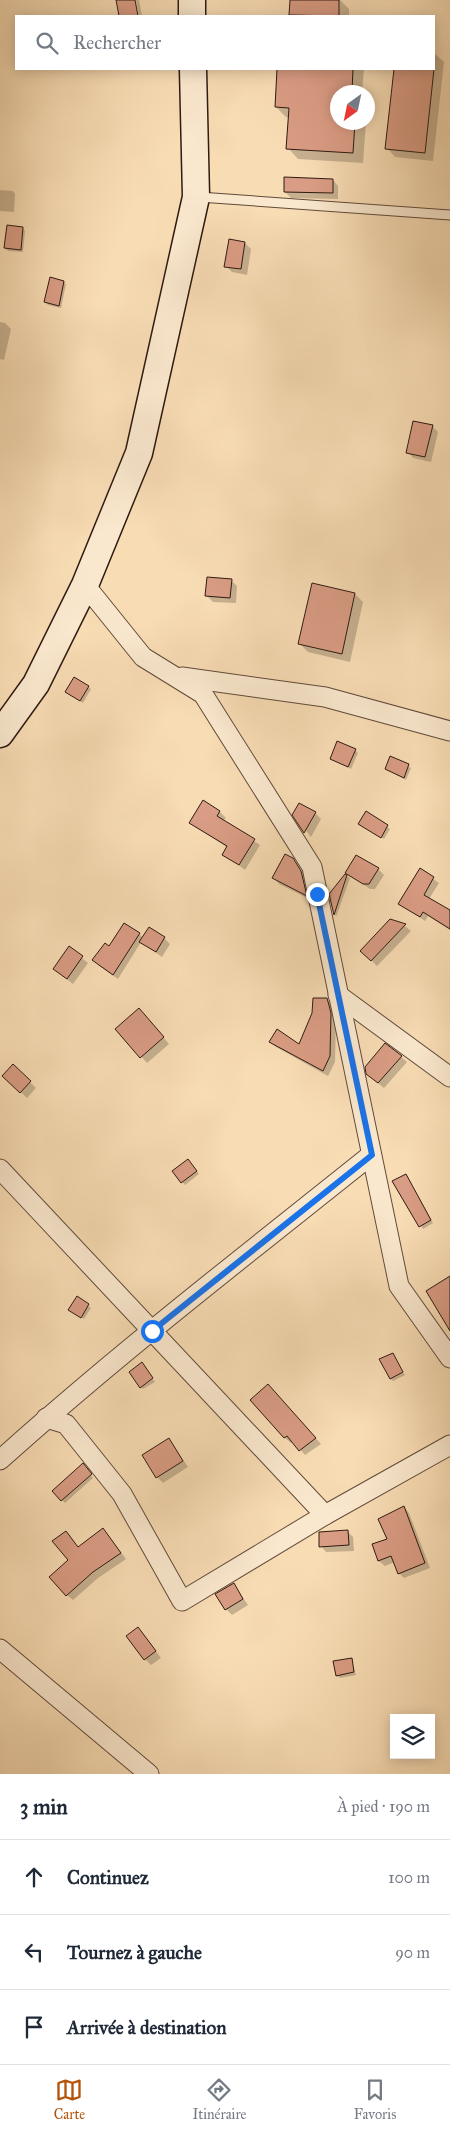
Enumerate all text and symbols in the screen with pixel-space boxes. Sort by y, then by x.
search box [15,15,435,70]
icon: search [33,29,61,57]
text: Rechercher [73,31,161,54]
north arrow [330,85,375,130]
route end [306,883,329,906]
route start [141,1320,164,1343]
map controls [390,1714,435,1759]
button: layers [390,1714,435,1759]
text: 3 min [20,1794,68,1820]
text: À pied · 190 m [337,1797,430,1816]
icon: ahead [20,1863,48,1891]
text: Continuez [67,1866,149,1889]
text: 100 m [388,1868,430,1887]
icon: left [20,1938,48,1966]
text: Tournez à gauche [67,1941,202,1964]
text: 90 m [395,1943,430,1962]
icon: arrive [20,2013,48,2041]
text: Arrivée à destination [67,2016,226,2039]
tab: Carte [54,2076,85,2123]
tab: Itinéraire [193,2076,246,2123]
tab: Favoris [354,2076,396,2123]

